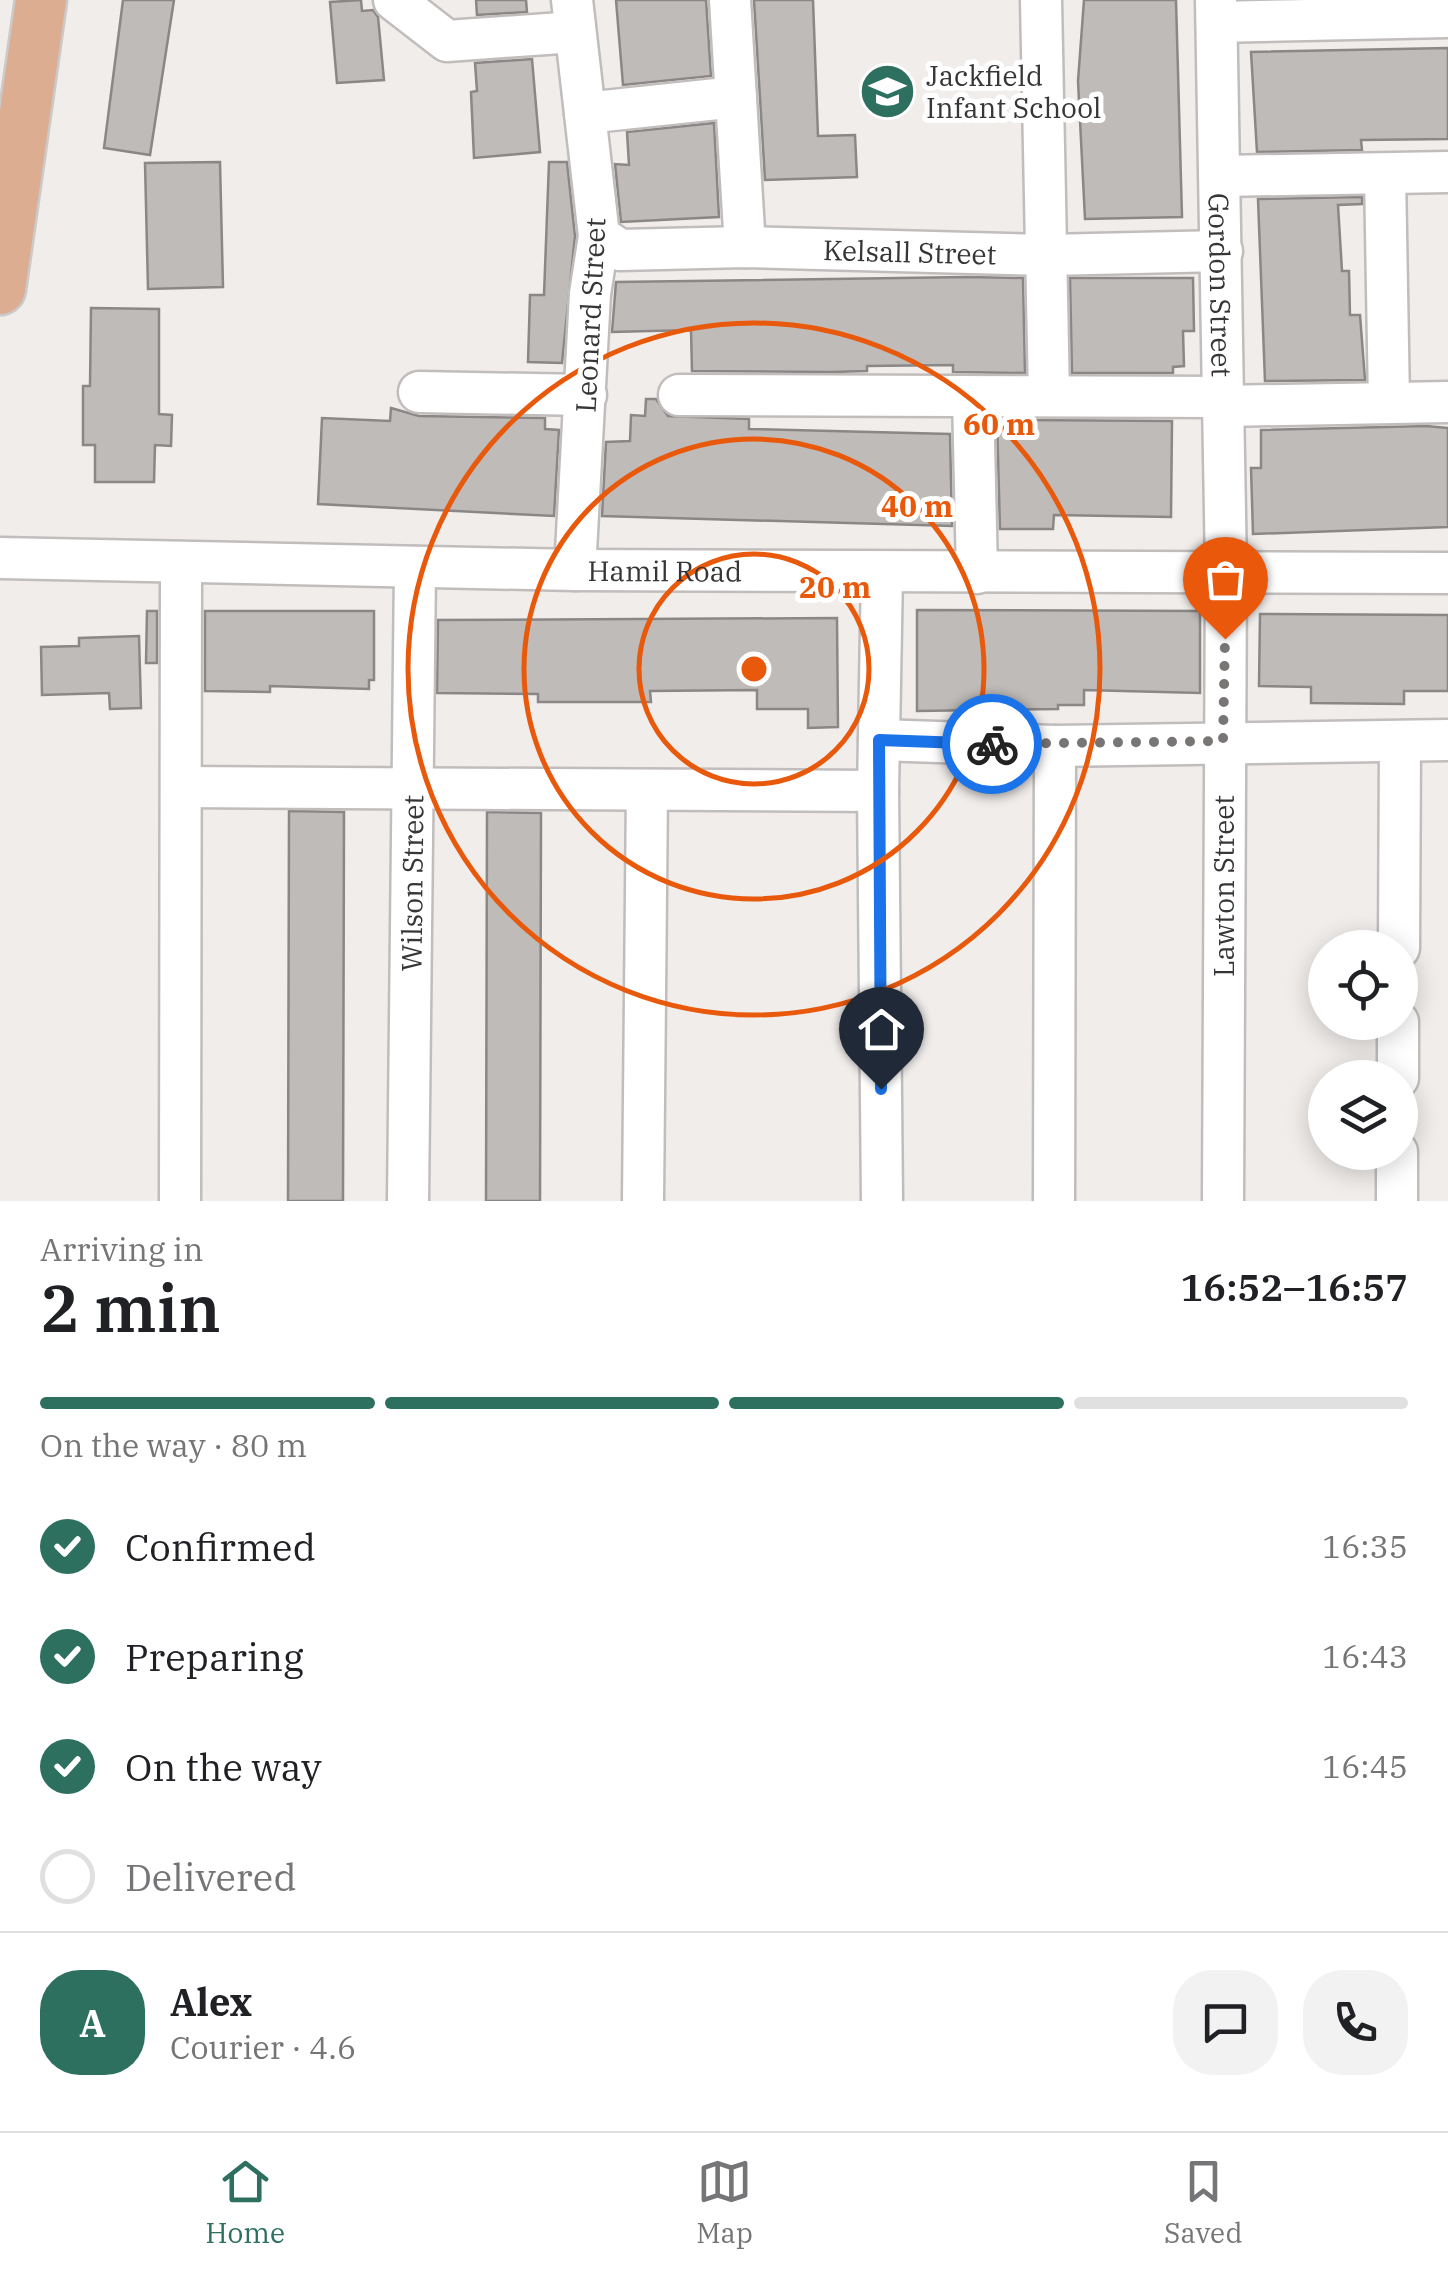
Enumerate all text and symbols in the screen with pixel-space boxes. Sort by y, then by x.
place label: Jackfield Infant School [926,57,1101,126]
school or university icon: Jackfield Infant School [857,61,917,121]
street label: Gordon Street [1201,192,1241,378]
street label: Leonard Street [566,216,614,413]
street label: Kelsall Street [822,231,997,272]
text: 60 m [963,404,1035,443]
text: 40 m [881,486,953,525]
pin [1183,537,1268,640]
street label: Hamil Road [588,552,742,589]
icon: bag [1198,552,1253,607]
text: 20 m [799,567,871,606]
centre of rings [736,651,772,687]
courier [942,694,1042,794]
icon: bike [965,717,1020,772]
street label: Wilson Street [392,794,431,971]
street label: Lawton Street [1205,795,1242,977]
map controls [1308,930,1418,1170]
button: locate [1308,930,1418,1040]
pin [839,987,924,1090]
icon: home [854,1002,909,1057]
button: layers [1308,1060,1418,1170]
text: Arriving in [40,1228,203,1270]
text: 16:52–16:57 [1181,1262,1408,1311]
text: 2 min [40,1265,221,1350]
text: On the way · 80 m [40,1424,307,1466]
icon: check [40,1519,95,1574]
text: Confirmed [125,1522,316,1571]
text: 16:35 [1322,1525,1408,1567]
icon: check [40,1629,95,1684]
text: Preparing [125,1632,304,1681]
text: 16:43 [1322,1635,1408,1677]
icon: check [40,1739,95,1794]
text: On the way [125,1742,322,1791]
text: 16:45 [1322,1745,1408,1787]
text: Delivered [125,1852,297,1901]
button: chat [1173,1970,1278,2075]
button: phone [1303,1970,1408,2075]
text: Alex [170,1977,252,2026]
text: A [79,1998,106,2047]
text: Courier · 4.6 [170,2026,356,2068]
tab: Home [206,2154,285,2251]
tab: Map [696,2154,753,2251]
tab: Saved [1164,2154,1242,2251]

